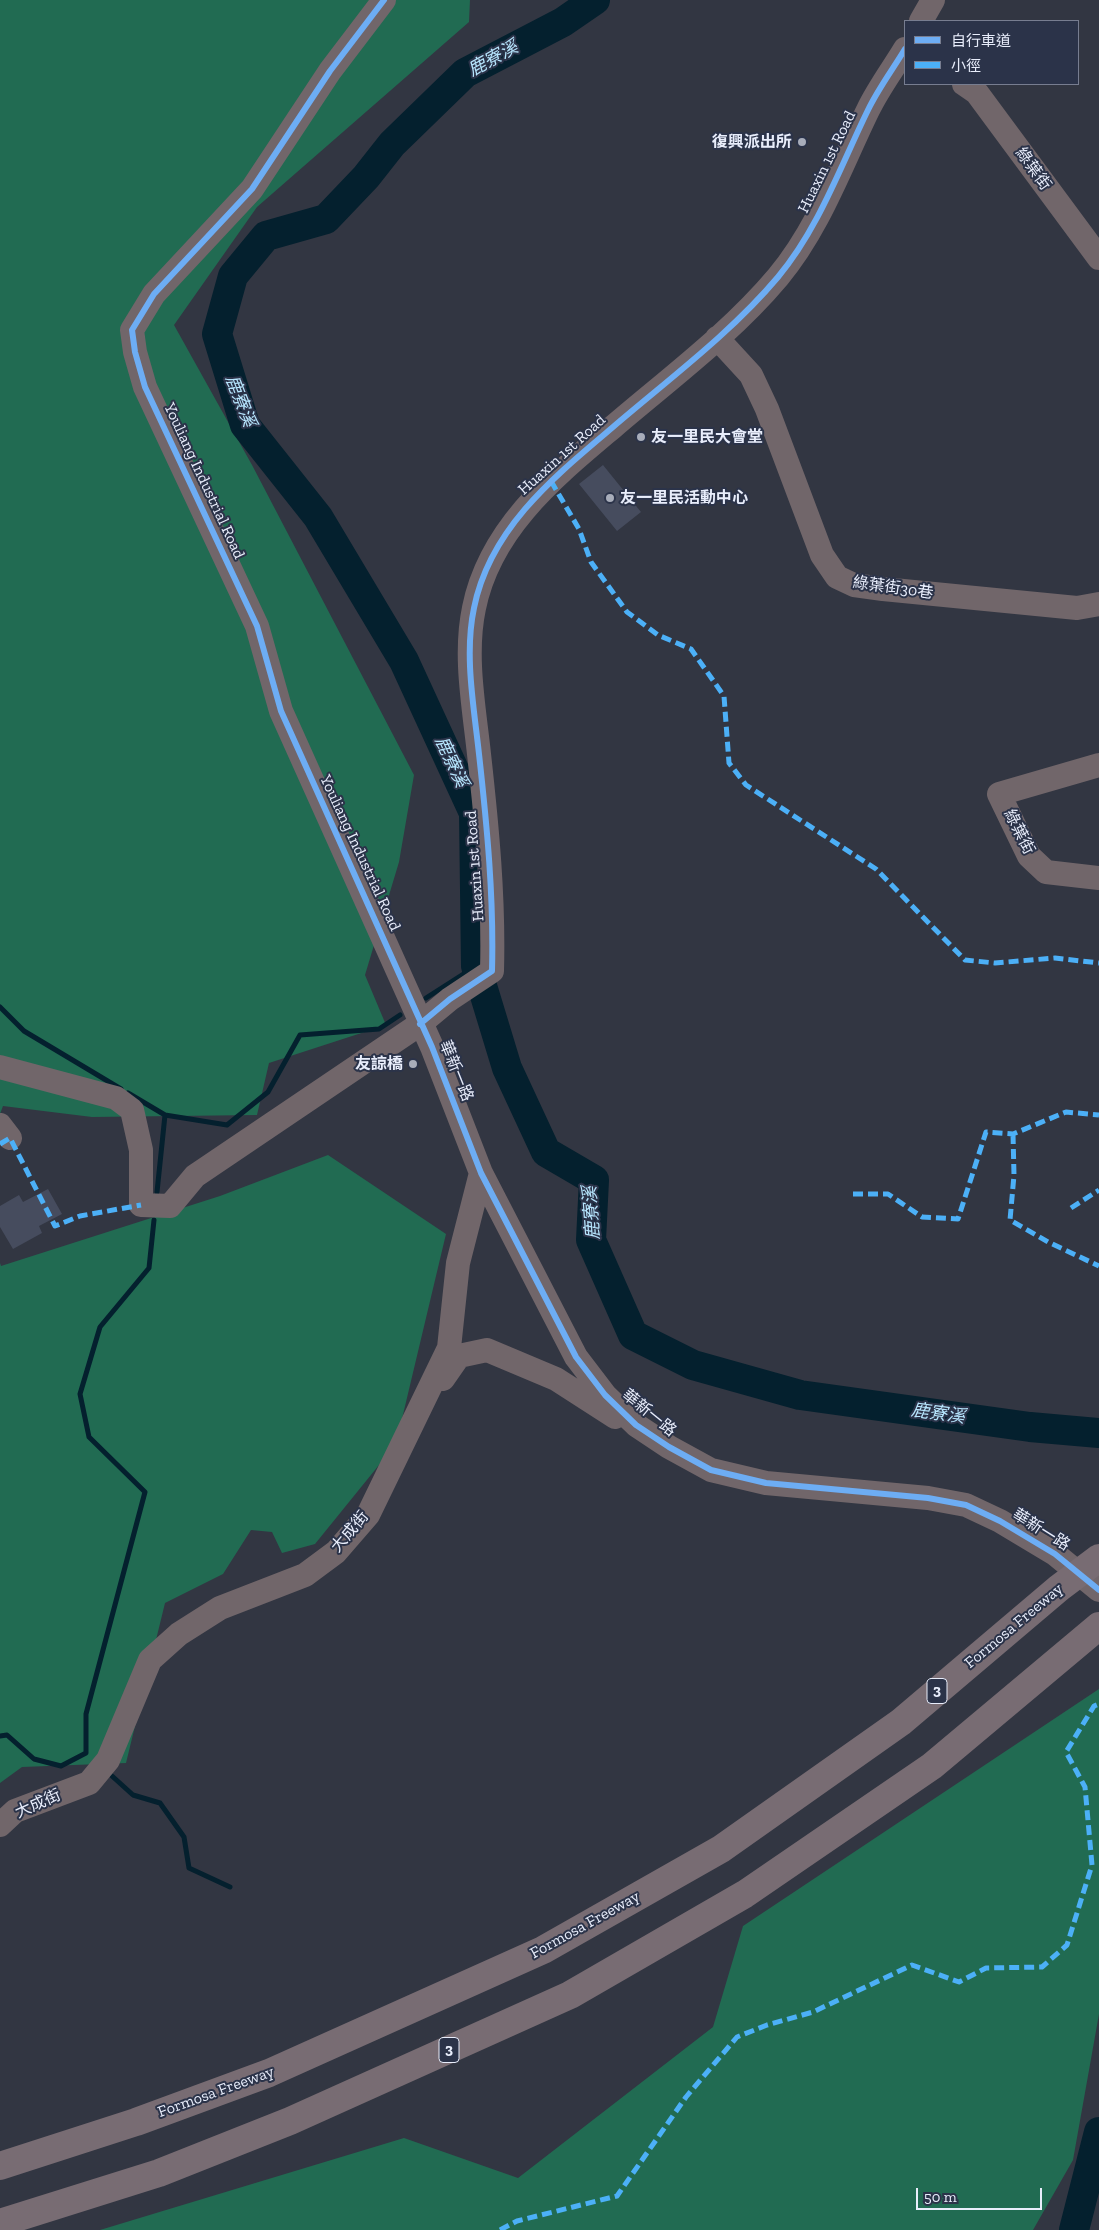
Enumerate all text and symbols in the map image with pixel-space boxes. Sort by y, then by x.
legend [904,20,1079,85]
text: 自行車道 [951,32,1011,50]
water label: 鹿寮溪 [464,36,522,82]
text: 小徑 [951,57,981,75]
street label: Huaxin 1st Road [794,108,860,216]
place label: 復興派出所 [712,132,792,152]
marker: 復興派出所 [796,136,808,148]
street label: 綠葉街 [1011,144,1055,194]
water label: 鹿寮溪 [220,372,260,430]
street label: Youliang Industrial Road [159,400,249,562]
street label: Huaxin 1st Road [514,411,610,499]
place label: 友一里民大會堂 [651,427,763,447]
marker: 友一里民大會堂 [635,431,647,443]
place label: 友一里民活動中心 [620,488,748,508]
marker: 友一里民活動中心 [604,492,616,504]
street label: 綠葉街30巷 [852,573,934,603]
water label: 鹿寮溪 [430,733,472,791]
street label: Youliang Industrial Road [315,772,405,934]
street label: 綠葉街 [1000,806,1038,858]
street label: Huaxin 1st Road [462,810,488,922]
street label: 華新一路 [435,1038,477,1104]
place label: 友諒橋 [355,1054,403,1074]
marker: 友諒橋 [407,1058,419,1070]
water label: 鹿寮溪 [579,1185,605,1241]
street label: 華新一路 [618,1385,680,1441]
water label: 鹿寮溪 [910,1400,966,1428]
street label: 華新一路 [1009,1505,1073,1555]
street label: 大成街 [327,1507,373,1557]
street label: Formosa Freeway [961,1579,1067,1673]
road number: 3 [927,1678,947,1704]
street label: 大成街 [12,1785,64,1823]
street label: Formosa Freeway [527,1887,643,1963]
road number: 3 [439,2038,459,2062]
street label: Formosa Freeway [155,2062,277,2122]
scale bar [919,2178,1045,2210]
text: 50 m [924,2188,957,2206]

